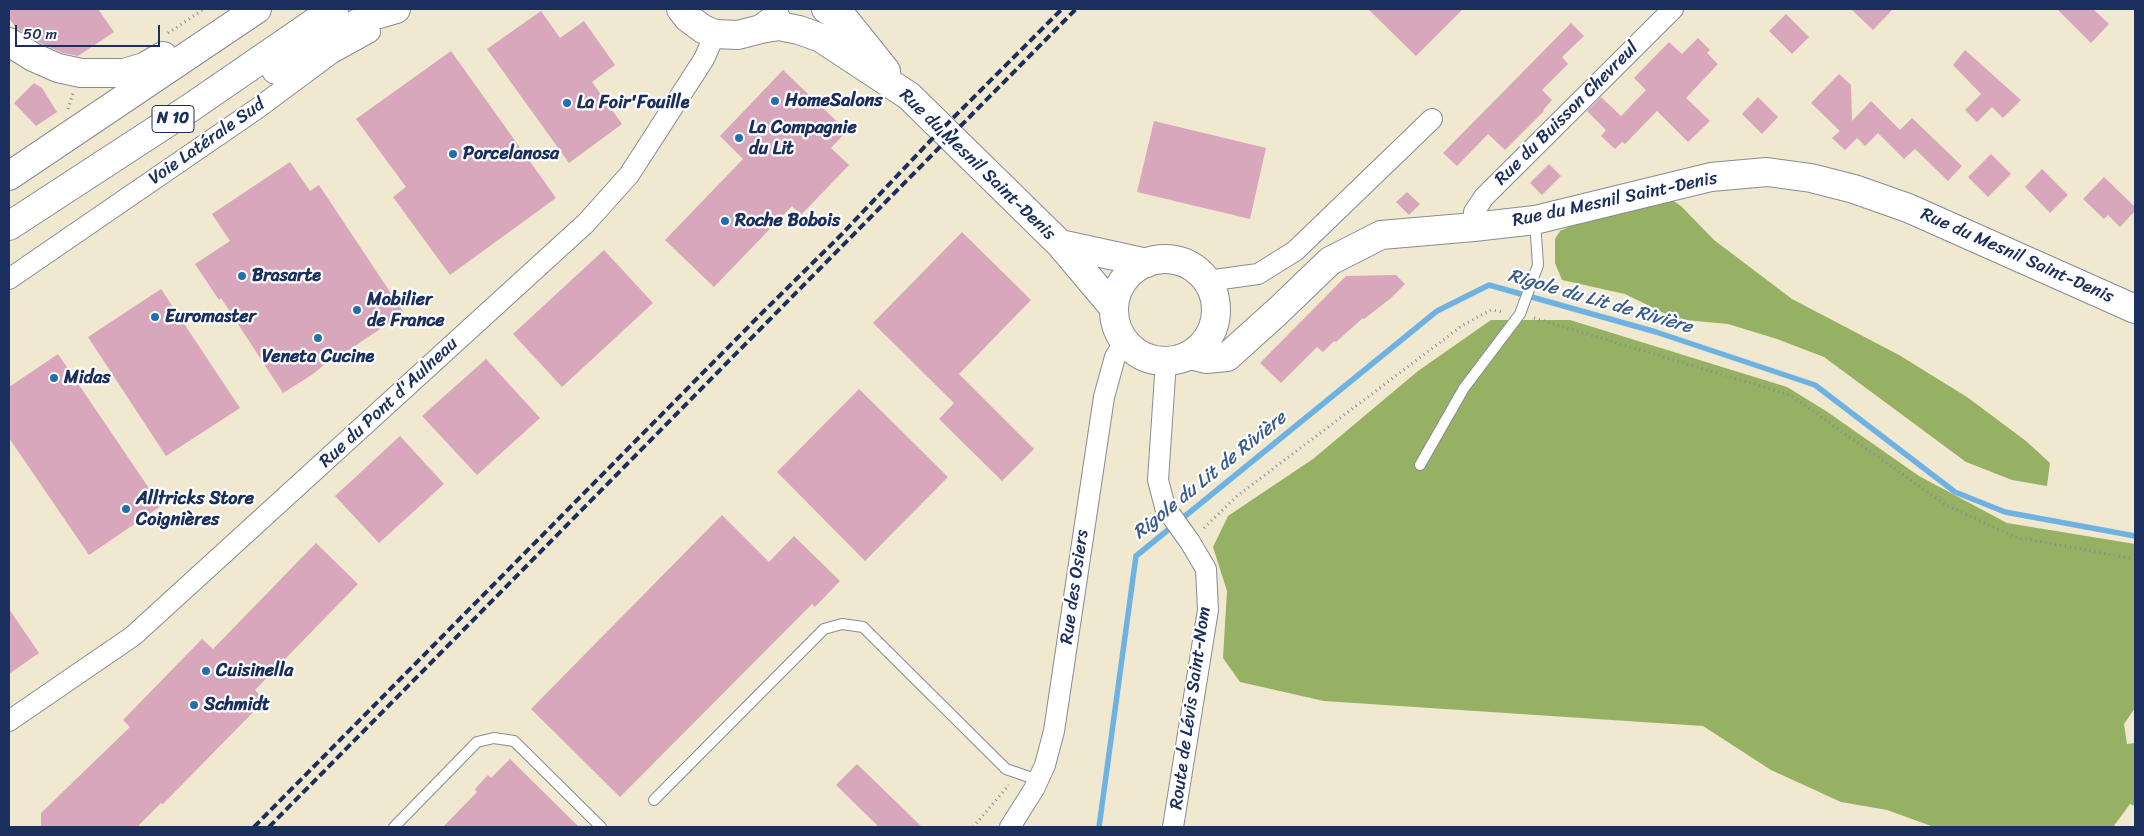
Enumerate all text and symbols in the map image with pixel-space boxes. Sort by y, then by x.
scale bar [18,15,162,47]
text: 50 m [23,21,57,47]
street label: Rue du Buisson Chevreul [1491,38,1643,190]
street label: Rue du Mesnil Saint-Denis [894,85,1060,245]
place label: HomeSalons [785,90,883,112]
place label: La Foir'Fouille [577,92,689,114]
street label: Voie Latérale Sud [145,94,269,190]
marker: HomeSalons [769,95,781,107]
marker: La Foir'Fouille [561,97,573,109]
road number: N 10 [152,106,194,132]
place label: La Compagnie du Lit [749,117,857,160]
marker: La Compagnie du Lit [733,132,745,144]
place label: Porcelanosa [463,143,559,165]
marker: Porcelanosa [447,148,459,160]
street label: Rue du Mesnil Saint-Denis [1511,168,1719,232]
street label: Rue du Mesnil Saint-Denis [1917,204,2117,308]
place label: Roche Bobois [735,210,840,232]
marker: Roche Bobois [719,215,731,227]
place label: Brasarte [252,265,321,287]
water label: Rigole du Lit de Rivière [1505,265,1695,339]
marker: Brasarte [236,270,248,282]
place label: Mobilier de France [367,289,445,332]
marker: Mobilier de France [351,304,363,316]
place label: Euromaster [165,306,256,328]
marker: Euromaster [149,311,161,323]
marker: Veneta Cucine [312,332,324,344]
street label: Rue du Pont d'Aulneau [315,333,463,473]
place label: Veneta Cucine [262,346,374,368]
place label: Midas [64,367,110,389]
marker: Midas [48,372,60,384]
water label: Rigole du Lit de Rivière [1129,407,1291,545]
place label: Alltricks Store Coignières [136,488,254,530]
marker: Alltricks Store Coignières [120,503,132,515]
street label: Rue des Osiers [1056,528,1094,646]
street label: Route de Lévis Saint-Nom [1166,605,1216,811]
place label: Cuisinella [216,660,293,682]
marker: Cuisinella [200,665,212,677]
place label: Schmidt [204,694,270,716]
marker: Schmidt [188,699,200,711]

